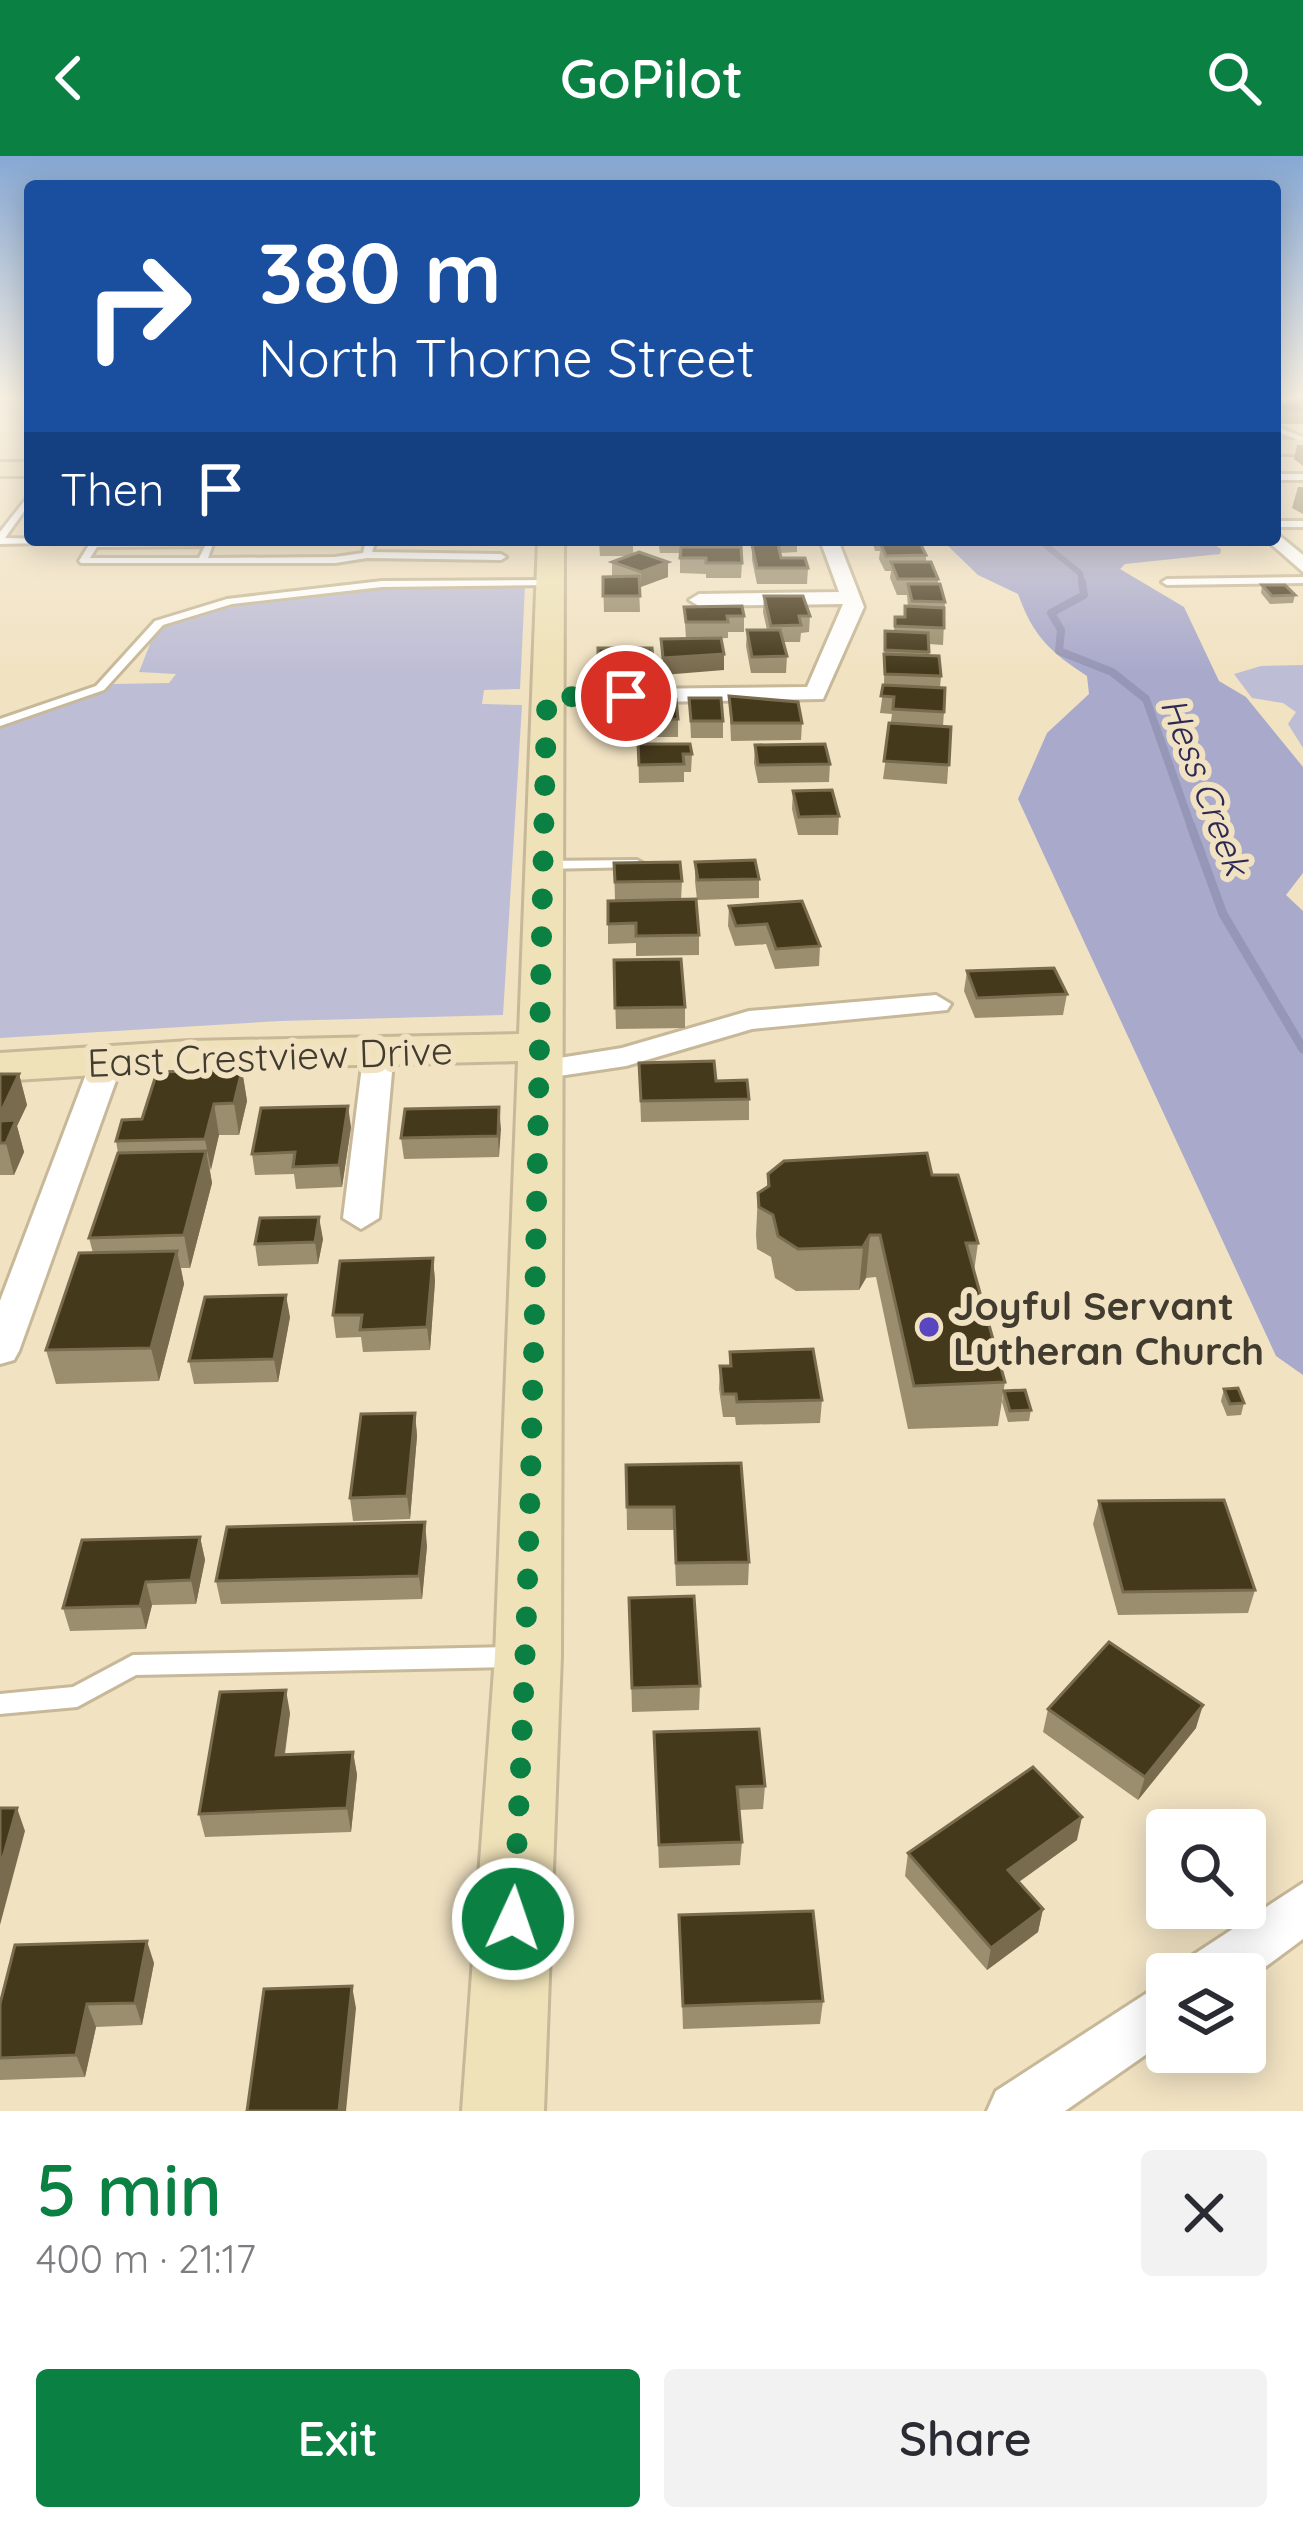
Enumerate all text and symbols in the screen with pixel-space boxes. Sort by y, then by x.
text: GoPilot [560,44,743,112]
icon: back [36,45,102,111]
icon: search [1201,45,1267,111]
text: 380 m [258,219,502,324]
icon: right [60,228,216,384]
text: North Thorne Street [258,323,755,391]
icon: arrive [188,456,254,522]
text: Then [60,461,164,517]
pin [575,645,677,747]
icon: arrive [593,663,659,729]
water label: Hess Creek [1152,691,1261,884]
street label: East Crestview Drive [86,1025,454,1087]
place label: Joyful Servant Lutheran Church [953,1281,1264,1375]
marker: Joyful Servant Lutheran Church [916,1314,942,1340]
map controls [1146,1809,1266,2073]
button: search [1146,1809,1266,1929]
position arrow [450,1856,576,1982]
button: layers [1146,1953,1266,2073]
text: 5 min [36,2144,222,2234]
button: close [1141,2150,1267,2276]
text: 400 m · 21:17 [36,2234,256,2283]
button: Exit [36,2369,640,2507]
button: Share [664,2369,1267,2507]

